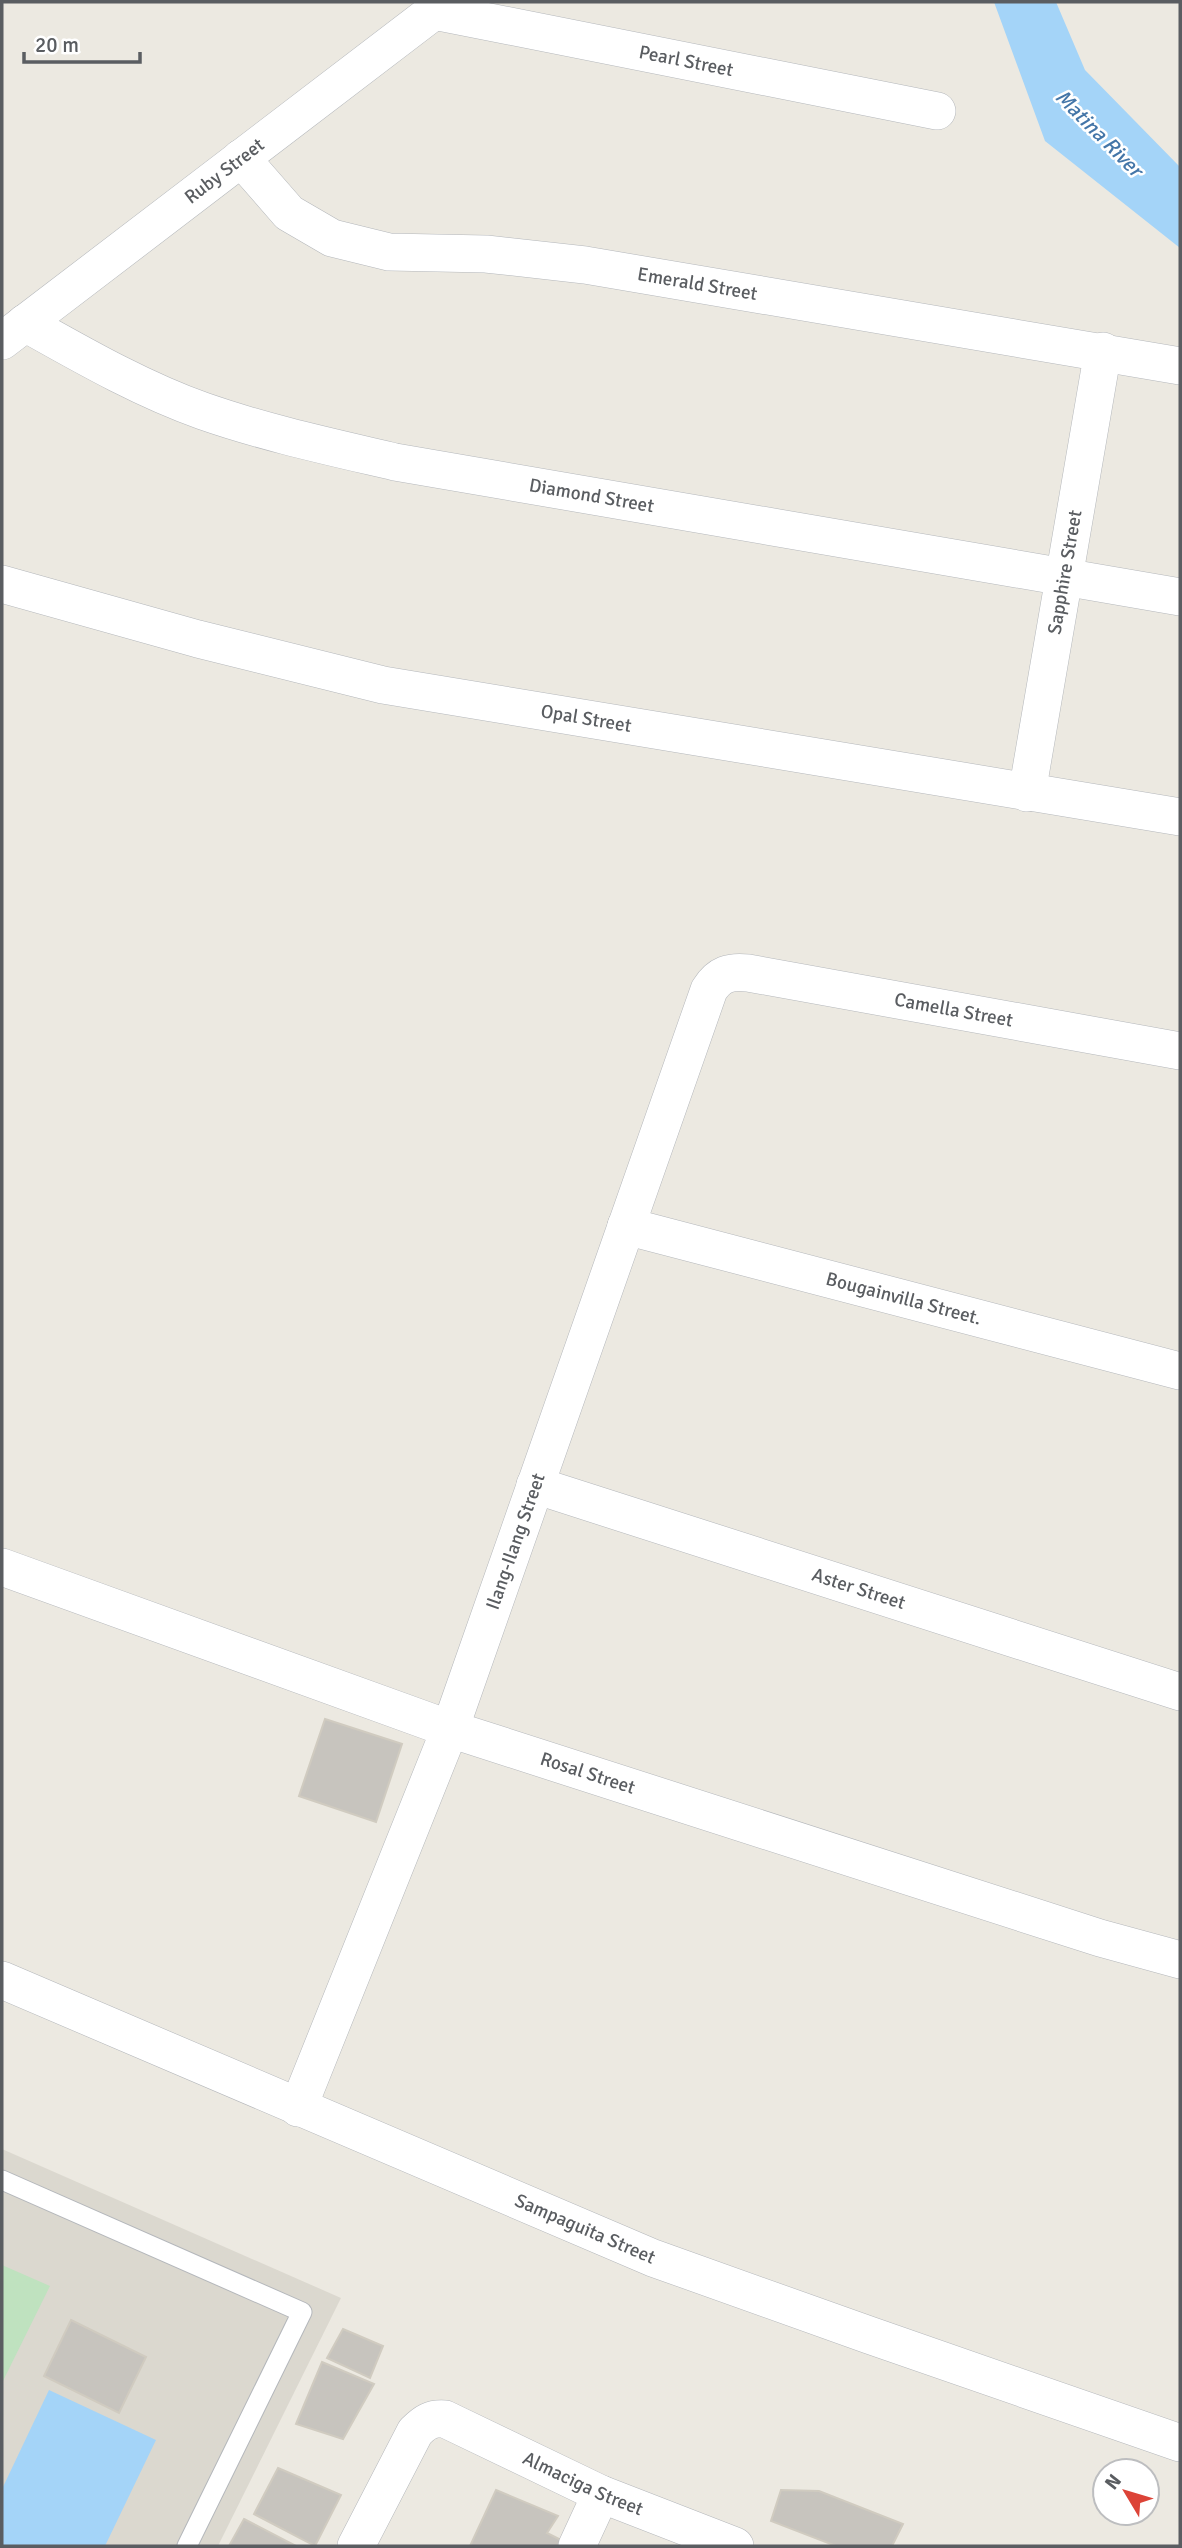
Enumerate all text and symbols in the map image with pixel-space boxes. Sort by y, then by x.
scale bar [24,21,140,65]
text: 20 m [35,32,79,58]
street label: Pearl Street [637,40,736,82]
water label: Matina River [1050,84,1150,184]
street label: Ruby Street [180,133,269,209]
street label: Emerald Street [636,262,759,306]
street label: Diamond Street [527,473,656,518]
street label: Sapphire Street [1042,508,1087,636]
street label: Opal Street [539,699,633,738]
street label: Camella Street [892,988,1015,1033]
street label: Bougainvilla Street. [823,1267,984,1330]
street label: Ilang-Ilang Street [481,1470,551,1613]
street label: Aster Street [809,1563,909,1615]
street label: Rosal Street [537,1747,638,1800]
street label: Sampaguita Street [511,2188,659,2270]
street label: Almaciga Street [519,2446,647,2521]
north arrow [1091,2457,1161,2527]
text: N [1100,2470,1127,2495]

